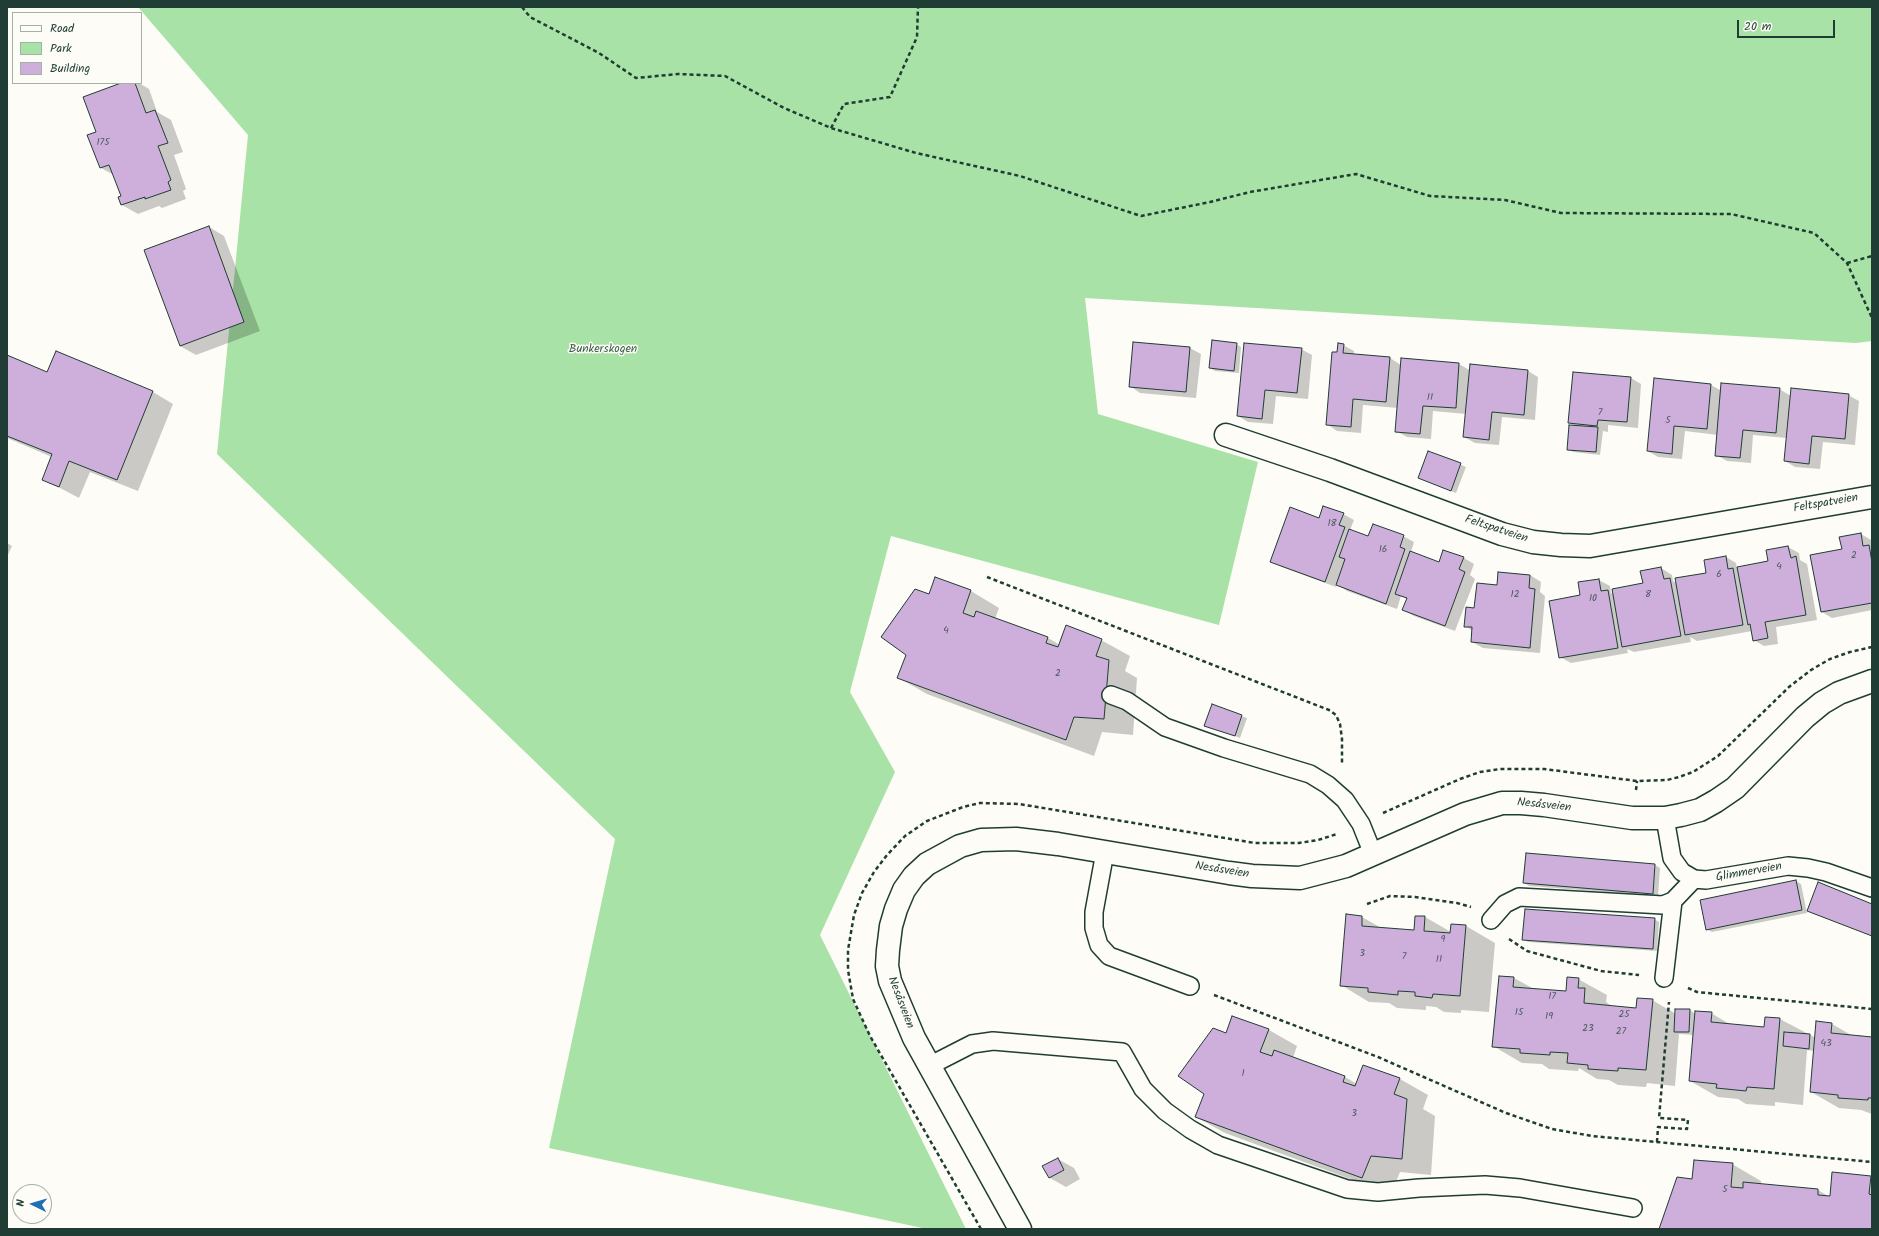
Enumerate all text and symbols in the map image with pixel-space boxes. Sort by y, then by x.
legend [12,12,142,84]
scale bar [1739,12,1837,38]
text: 20 m [1744,17,1771,36]
text: Road [50,19,74,38]
text: Park [50,39,72,58]
text: Building [50,59,90,78]
house number: 175 [96,137,110,149]
park label: Bunkerskogen [569,343,637,357]
house number: 11 [1427,392,1433,404]
house number: 7 [1598,407,1602,419]
house number: 5 [1665,415,1671,427]
street label: Feltspatveien [1792,491,1860,517]
street label: Feltspatveien [1463,513,1529,547]
house number: 18 [1327,518,1337,530]
house number: 16 [1379,544,1387,556]
house number: 2 [1851,550,1857,562]
house number: 4 [1776,561,1782,573]
house number: 6 [1716,569,1722,581]
house number: 12 [1511,589,1519,601]
house number: 8 [1645,589,1651,601]
house number: 10 [1589,593,1597,605]
house number: 4 [943,625,949,637]
house number: 2 [1055,668,1061,680]
street label: Nesåsveien [1516,796,1572,816]
street label: Nesåsveien [1194,860,1250,882]
street label: Glimmerveien [1715,860,1783,886]
house number: 9 [1441,934,1445,946]
house number: 3 [1359,948,1365,960]
house number: 7 [1402,951,1406,963]
house number: 11 [1436,954,1442,966]
street label: Nesåsveien [884,975,916,1031]
house number: 17 [1548,991,1556,1003]
house number: 15 [1515,1007,1523,1019]
house number: 25 [1618,1009,1630,1021]
house number: 19 [1545,1011,1553,1023]
house number: 23 [1582,1023,1594,1035]
house number: 27 [1616,1026,1626,1038]
house number: 43 [1820,1038,1832,1050]
house number: 1 [1241,1068,1245,1080]
house number: 3 [1351,1108,1357,1120]
north arrow [12,1184,52,1224]
house number: 5 [1722,1184,1728,1196]
text: N [12,1199,30,1207]

